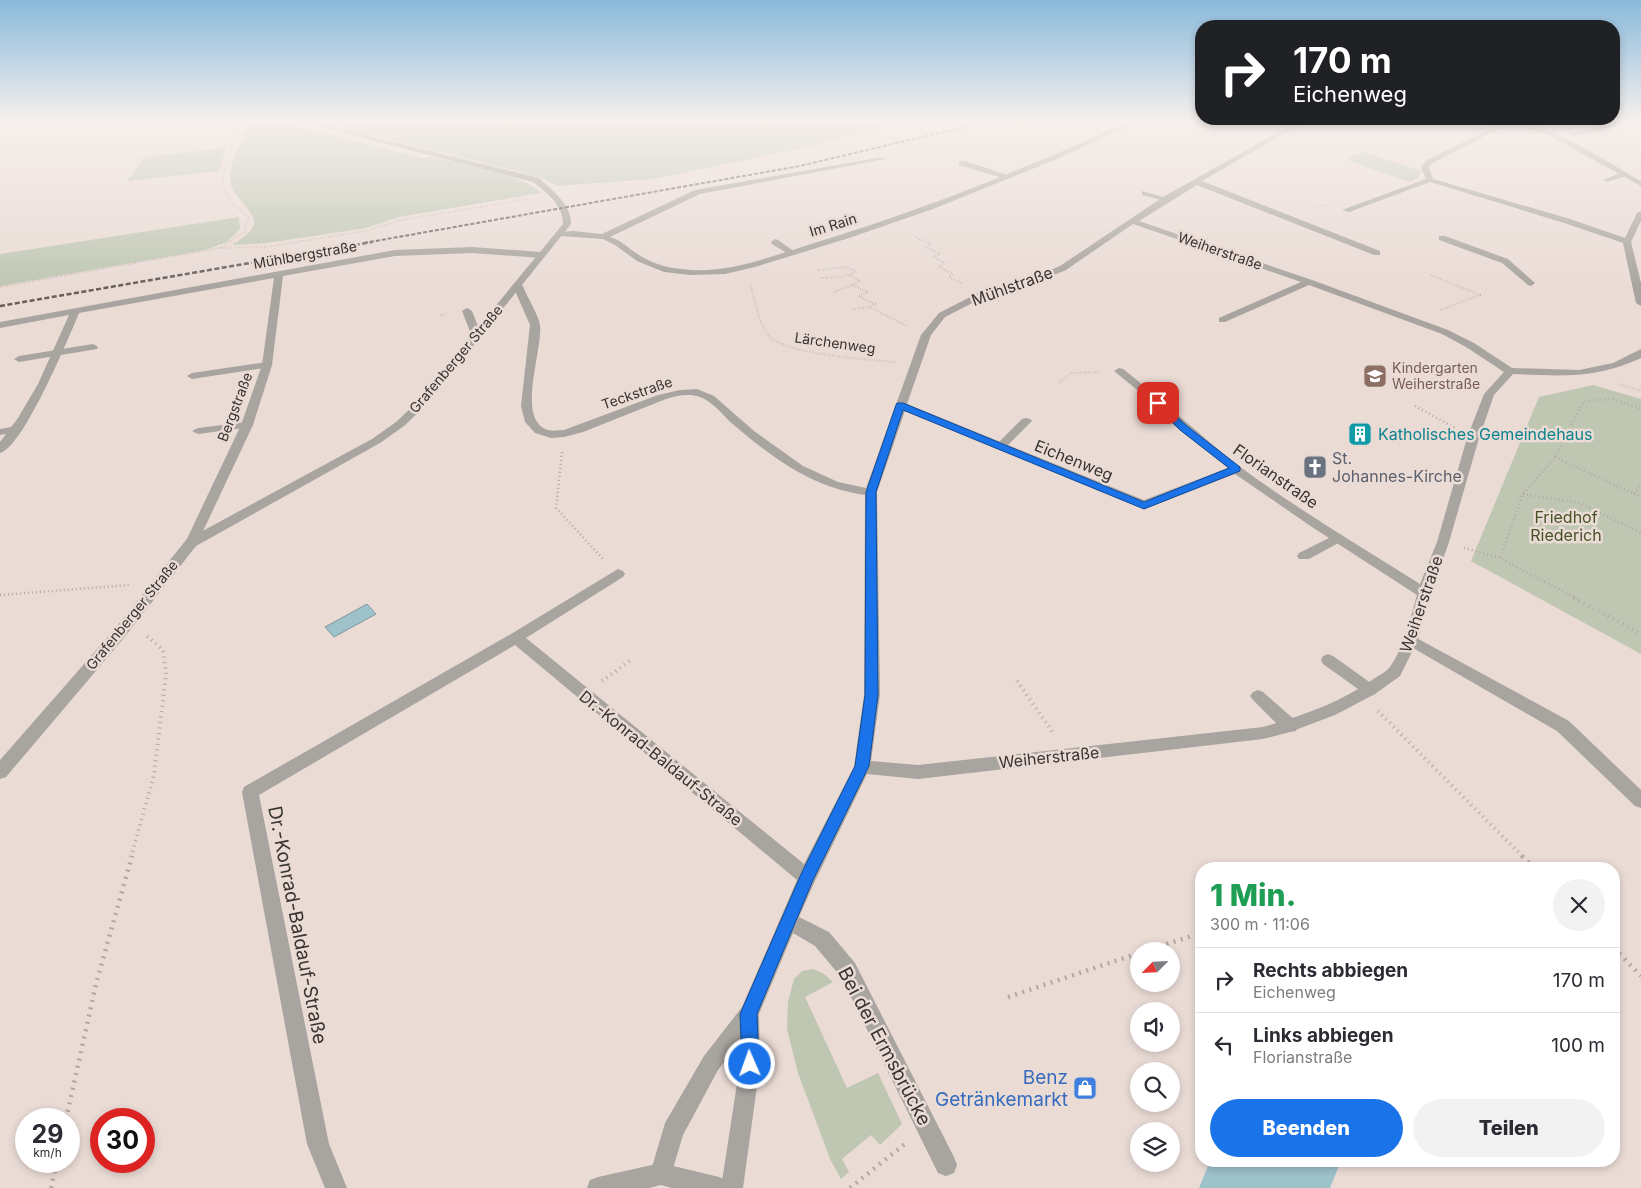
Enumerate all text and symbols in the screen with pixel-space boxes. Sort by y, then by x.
text: 170 m [1293,39,1392,81]
icon: right [1210,40,1275,105]
text: Eichenweg [1293,81,1407,107]
street label: Im Rain [807,209,858,240]
street label: Weiherstraße [1176,228,1265,273]
street label: Mühlbergstraße [252,237,358,272]
street label: Mühlstraße [969,262,1055,310]
street label: Grafenberger Straße [405,301,506,416]
street label: Lärchenweg [794,328,877,357]
place label: Kindergarten Weiherstraße [1392,359,1480,392]
school or university icon: Kindergarten Weiherstraße [1362,363,1388,389]
street label: Bergstraße [214,370,256,444]
street label: Teckstraße [599,372,674,413]
pin [1137,382,1179,424]
icon: arrive [1144,389,1172,417]
building icon: Katholisches Gemeindehaus [1347,421,1373,447]
place label: Katholisches Gemeindehaus [1378,424,1593,444]
street label: Eichenweg [1032,435,1116,485]
street label: Florianstraße [1230,439,1322,513]
place label: St. Johannes-Kirche [1332,448,1462,486]
church icon: St. Johannes-Kirche [1302,454,1328,480]
park label: Friedhof Riederich [1530,507,1602,545]
street label: Weiherstraße [1395,553,1447,655]
street label: Grafenberger Straße [82,556,181,673]
street label: Dr.-Konrad-Baldauf-Straße [575,686,747,830]
street label: Weiherstraße [998,742,1100,772]
street label: Dr.-Konrad-Baldauf-Straße [263,804,332,1046]
text: 1 Min. [1210,877,1296,913]
button: close [1553,879,1605,931]
text: 300 m · 11:06 [1210,914,1310,934]
north arrow [1130,942,1180,992]
map controls [1130,942,1180,1172]
text: Rechts abbiegen [1253,959,1408,982]
street label: Bei der Ermsbrücke [833,963,936,1129]
icon: right [1210,966,1238,994]
text: 170 m [1553,969,1605,992]
text: Eichenweg [1253,982,1336,1002]
button: sound [1130,1002,1180,1052]
text: Links abbiegen [1253,1024,1394,1047]
icon: left [1210,1031,1238,1059]
text: 100 m [1551,1034,1605,1057]
position arrow [723,1037,775,1089]
text: Florianstraße [1253,1047,1352,1067]
button: search [1130,1062,1180,1112]
place label: Benz Getränkemarkt [935,1066,1068,1111]
shop icon: Benz Getränkemarkt [1072,1075,1098,1101]
button: Beenden [1210,1099,1403,1157]
button: Teilen [1413,1099,1605,1157]
speed limit sign: 30 [90,1108,155,1173]
text: 29 [32,1119,63,1149]
button: layers [1130,1122,1180,1172]
text: km/h [33,1145,62,1160]

